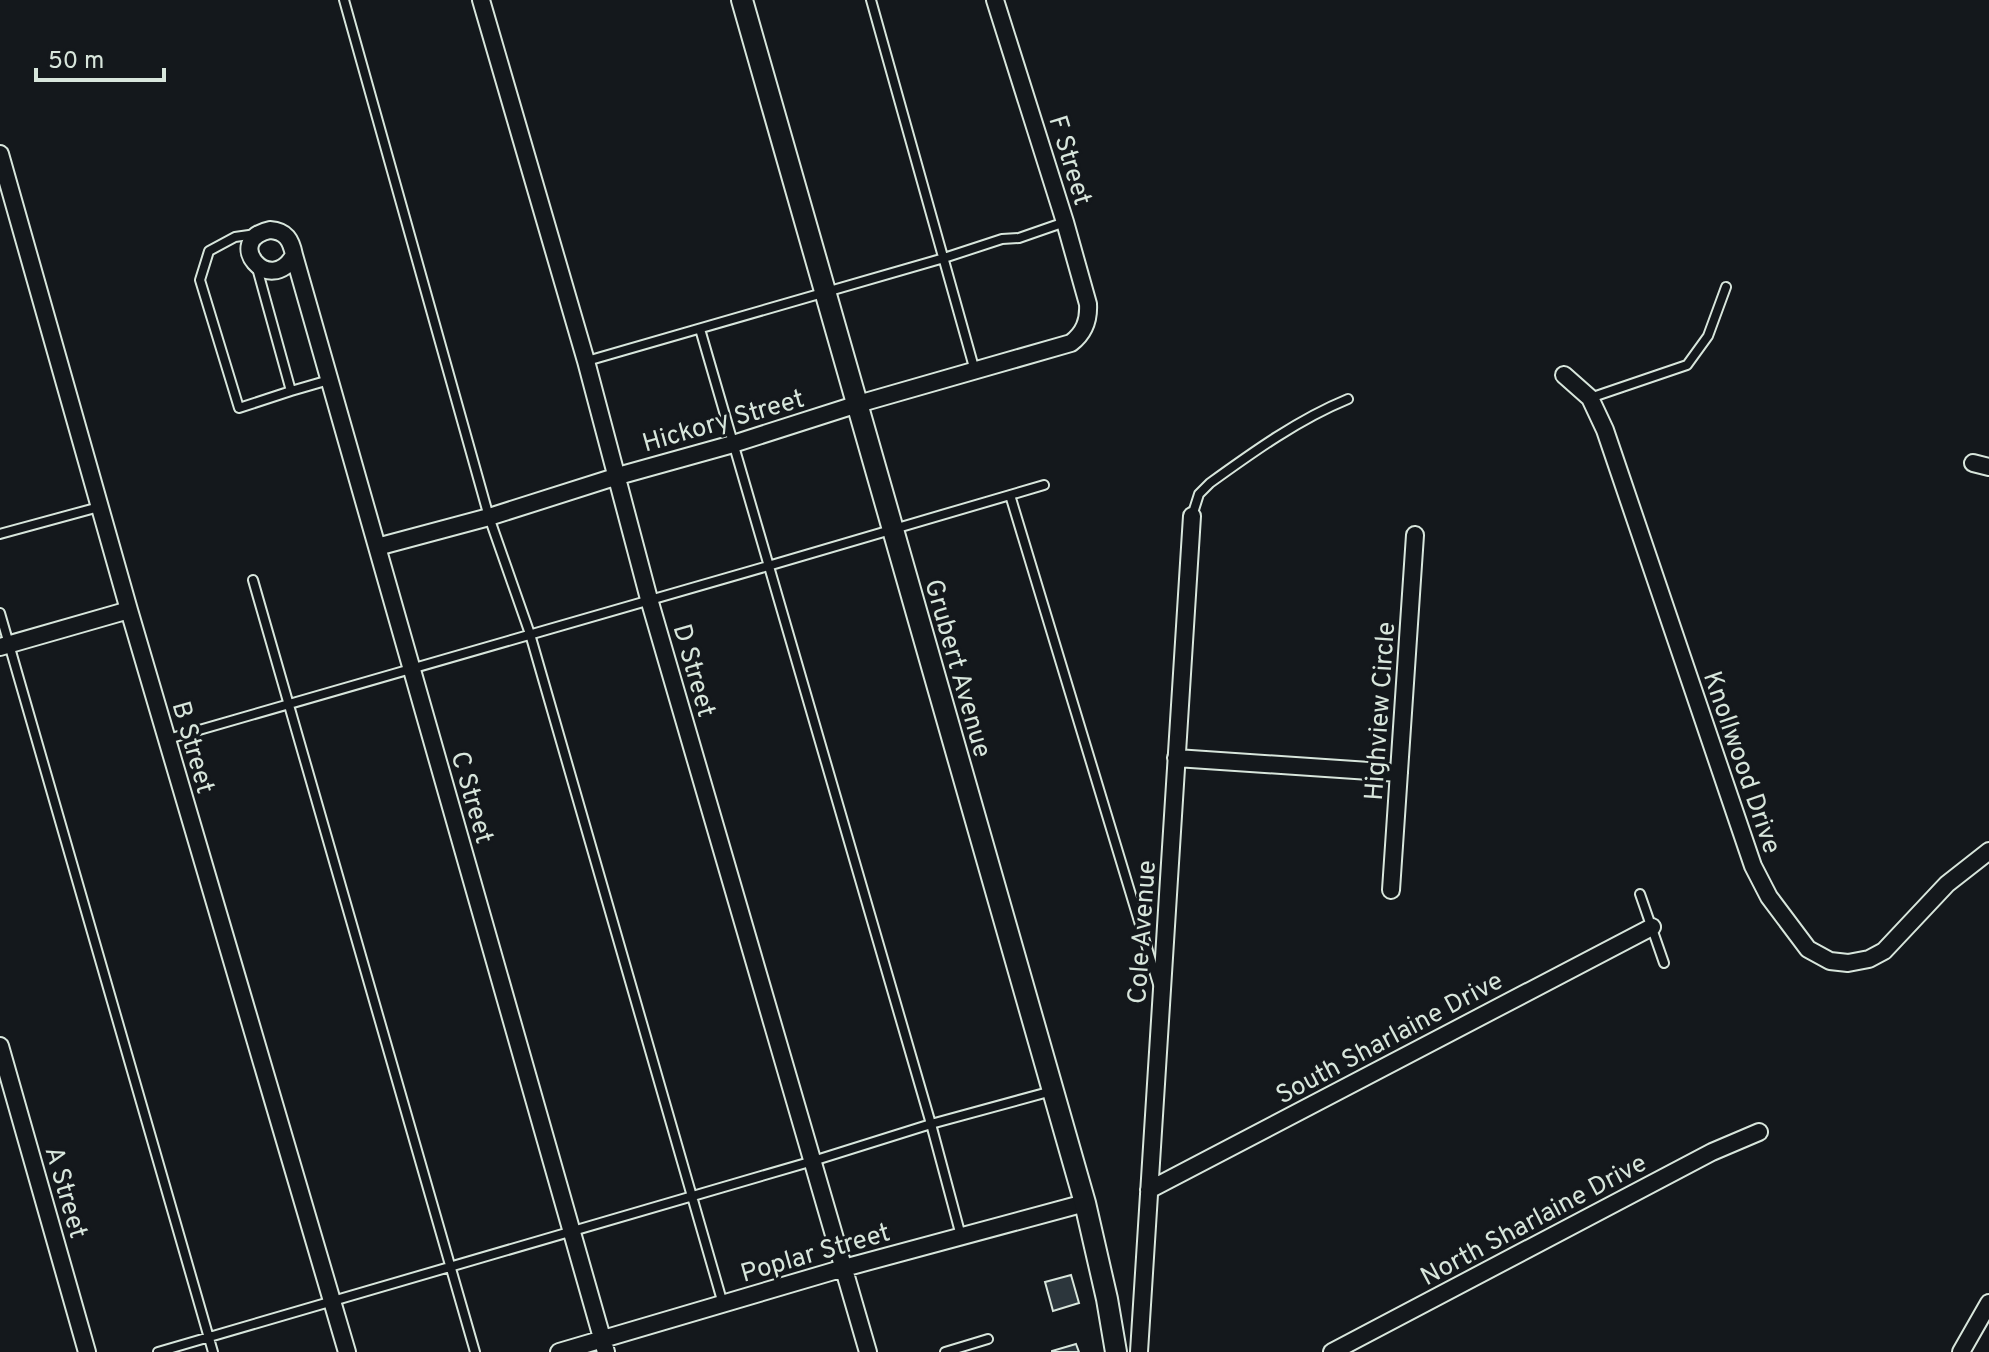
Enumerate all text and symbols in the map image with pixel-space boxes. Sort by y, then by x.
scale bar [36,32,164,82]
text: 50 m [48,47,104,77]
street label: F Street [1039,112,1098,210]
street label: Hickory Street [639,384,809,461]
street label: Grubert Avenue [915,576,998,762]
street label: D Street [664,620,722,721]
street label: Highview Circle [1359,621,1404,802]
street label: Knollwood Drive [1694,667,1787,858]
street label: B Street [163,698,221,798]
street label: C Street [442,748,499,848]
street label: Cole Avenue [1122,859,1165,1005]
street label: South Sharlaine Drive [1271,965,1509,1113]
street label: A Street [36,1143,93,1243]
street label: North Sharlaine Drive [1415,1148,1653,1295]
street label: Poplar Street [737,1217,894,1292]

